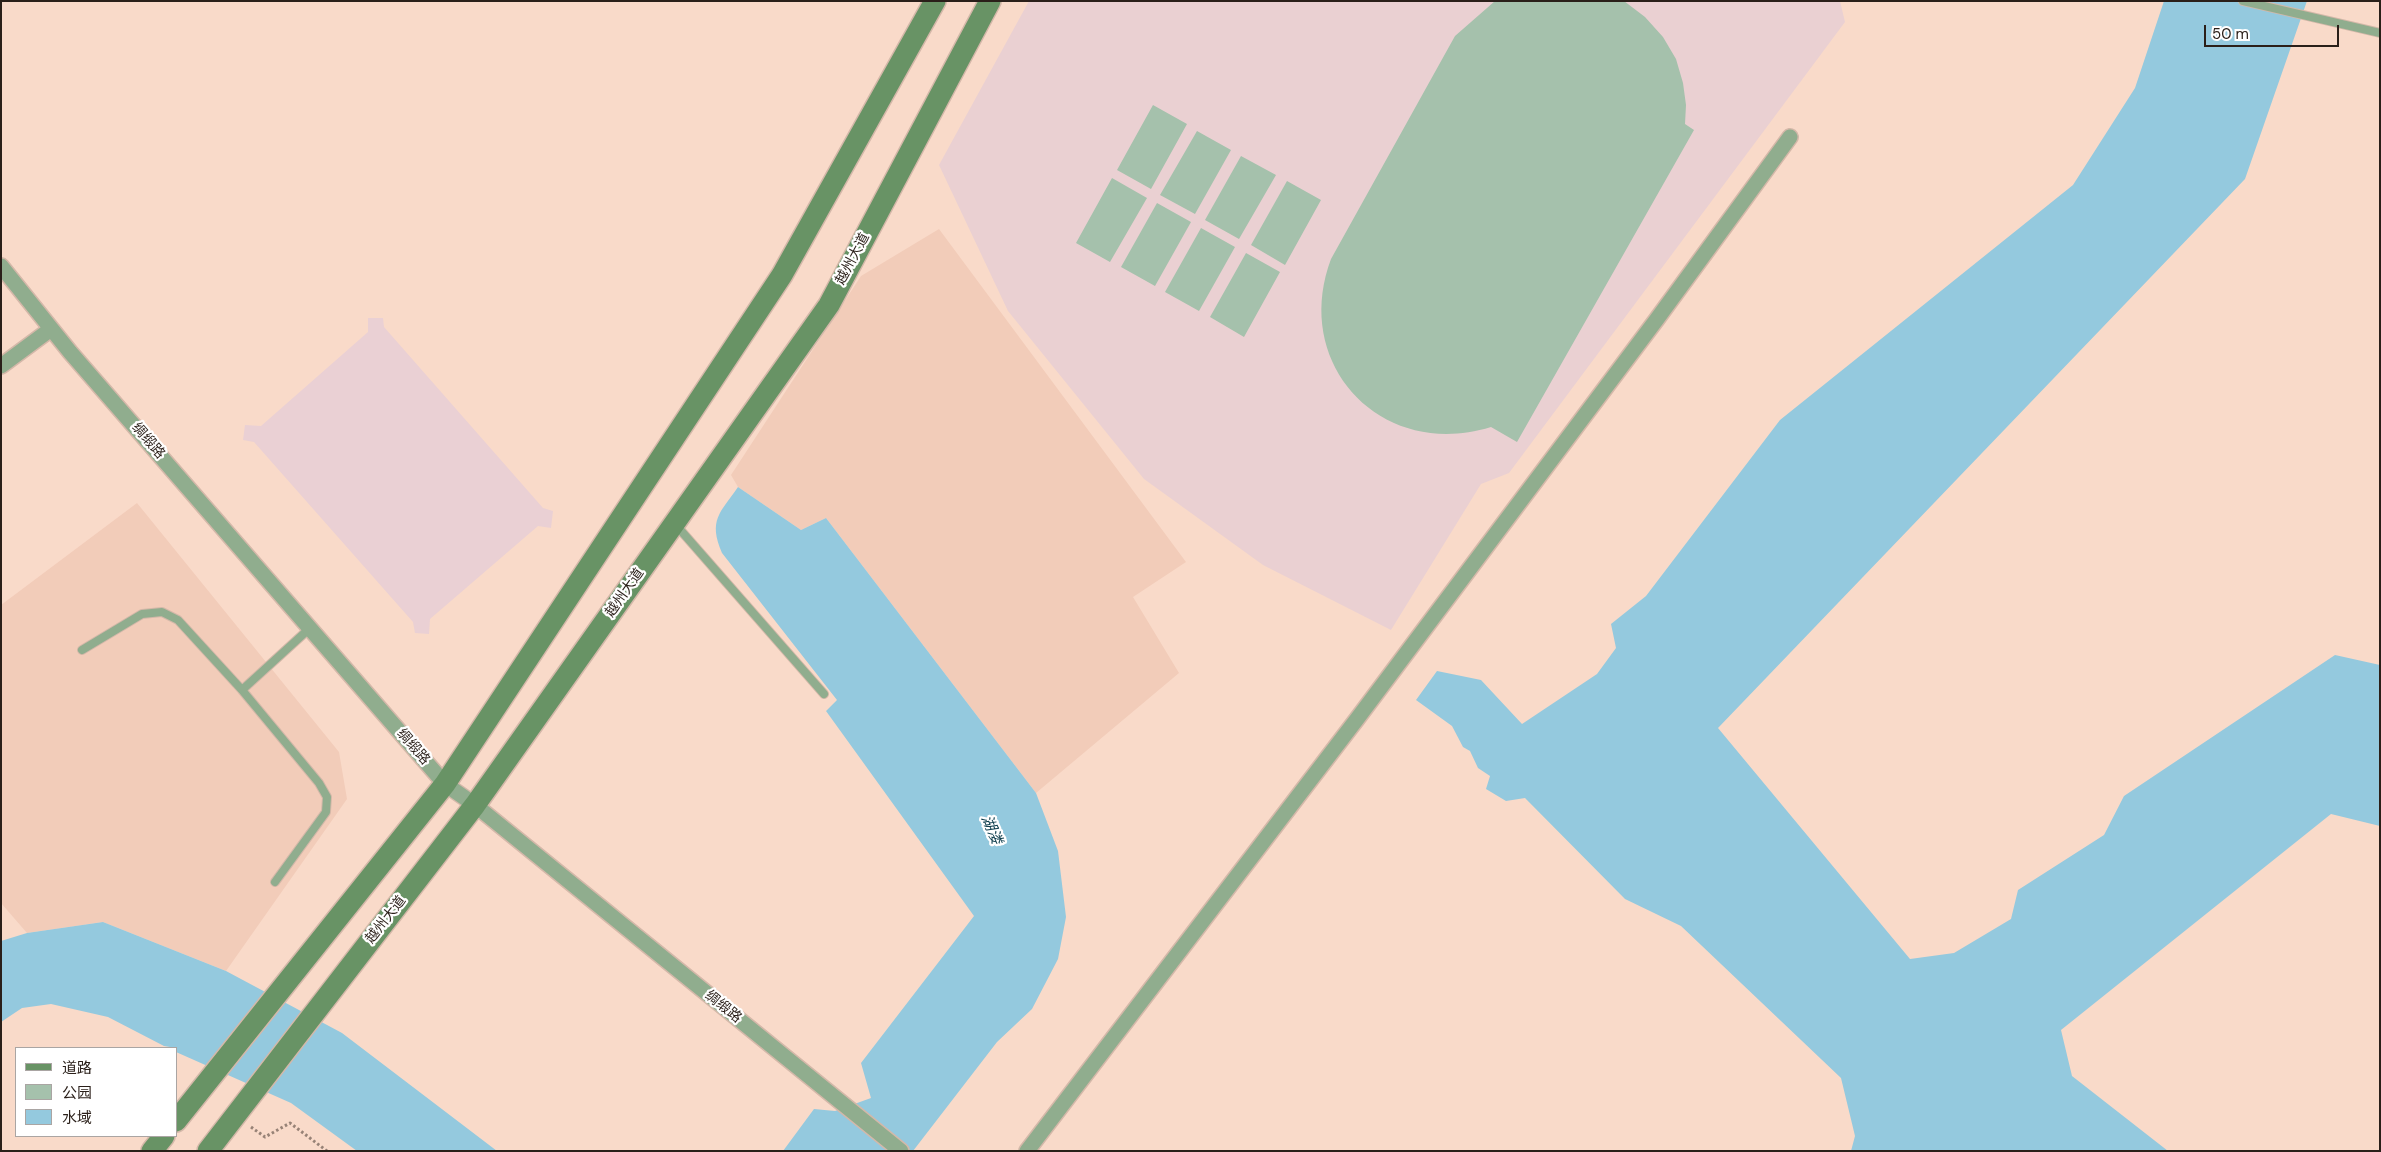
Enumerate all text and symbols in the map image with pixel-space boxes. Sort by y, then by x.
scale bar [2206,15,2341,47]
text: 50 m [2212,24,2249,44]
street label: 越州大道 [832,230,874,288]
street label: 绸缎路 [128,420,168,462]
street label: 越州大道 [602,565,648,621]
street label: 绸缎路 [393,726,433,768]
water label: 湖溇 [977,813,1005,847]
street label: 越州大道 [362,893,410,947]
street label: 绸缎路 [701,987,745,1027]
legend [15,1047,178,1137]
text: 道路 [62,1058,92,1078]
text: 公园 [62,1083,92,1103]
text: 水域 [62,1108,92,1128]

